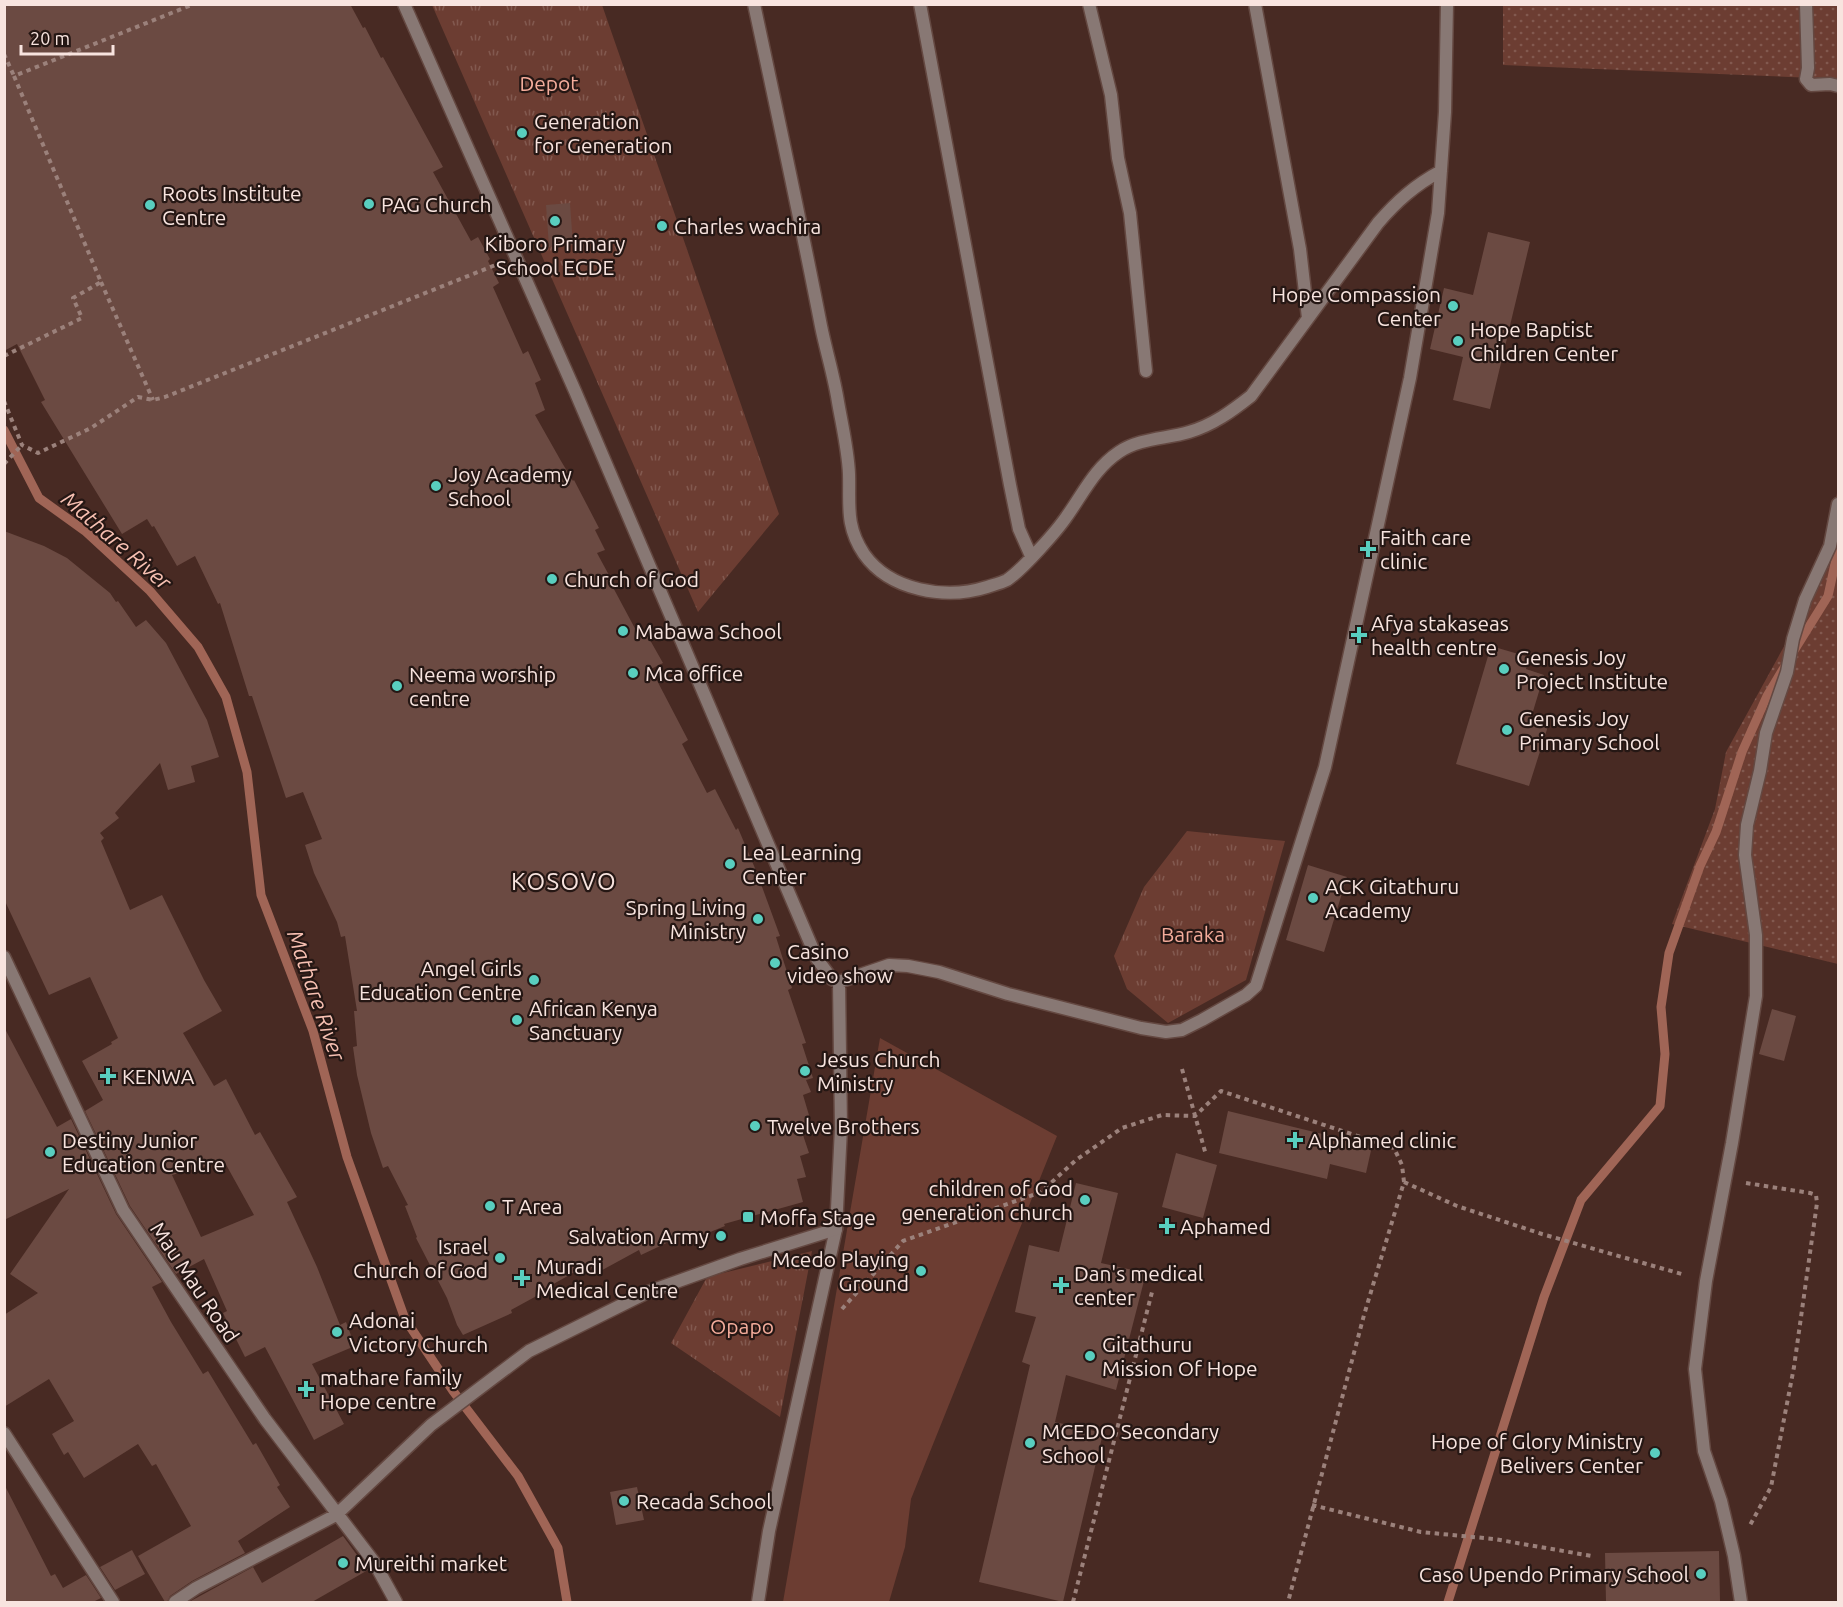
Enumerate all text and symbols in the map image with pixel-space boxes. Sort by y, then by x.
scale bar [21,18,112,56]
text: 20 m [30,28,70,48]
park label: Depot [519,71,579,95]
place label: Generation for Generation [534,109,673,157]
marker: Generation for Generation [515,126,529,140]
place label: Roots Institute Centre [162,181,302,229]
place label: PAG Church [381,192,491,216]
marker: PAG Church [362,197,376,211]
marker: Roots Institute Centre [143,198,157,212]
marker: Kiboro Primary School ECDE [548,214,562,228]
place label: Charles wachira [674,214,821,238]
marker: Charles wachira [655,219,669,233]
place label: Kiboro Primary School ECDE [485,231,626,279]
place label: Hope Compassion Center [1271,282,1441,330]
marker: Hope Compassion Center [1446,299,1460,313]
place label: Hope Baptist Children Center [1470,317,1618,365]
marker: Hope Baptist Children Center [1451,334,1465,348]
place label: Joy Academy School [448,462,572,510]
marker: Joy Academy School [429,479,443,493]
water label: Mathare River [57,486,177,595]
place label: Faith care clinic [1380,525,1471,573]
marker: Faith care clinic [1361,542,1375,556]
place label: Church of God [564,567,699,591]
marker: Church of God [545,572,559,586]
place label: Afya stakaseas health centre [1371,611,1509,659]
place label: Mabawa School [635,619,782,643]
marker: Mabawa School [616,624,630,638]
marker: Afya stakaseas health centre [1352,628,1366,642]
place label: Genesis Joy Project Institute [1516,645,1668,693]
place label: Mca office [645,661,743,685]
place label: Neema worship centre [409,662,556,710]
marker: Genesis Joy Project Institute [1497,662,1511,676]
marker: Mca office [626,666,640,680]
marker: Neema worship centre [390,679,404,693]
place label: Genesis Joy Primary School [1519,706,1660,754]
marker: Genesis Joy Primary School [1500,723,1514,737]
place label: Lea Learning Center [742,840,862,888]
marker: Lea Learning Center [723,857,737,871]
district label: KOSOVO [511,868,617,895]
place label: ACK Gitathuru Academy [1325,874,1459,922]
marker: ACK Gitathuru Academy [1306,891,1320,905]
place label: Spring Living Ministry [626,895,746,943]
marker: Spring Living Ministry [751,912,765,926]
park label: Baraka [1161,922,1225,946]
water label: Mathare River [283,926,351,1064]
place label: Casino video show [787,939,893,987]
place label: Angel Girls Education Centre [359,956,522,1004]
marker: Casino video show [768,956,782,970]
marker: Angel Girls Education Centre [527,973,541,987]
place label: African Kenya Sanctuary [529,996,658,1044]
marker: African Kenya Sanctuary [510,1013,524,1027]
place label: Jesus Church Ministry [817,1047,941,1095]
place label: KENWA [122,1064,195,1088]
marker: Jesus Church Ministry [798,1064,812,1078]
marker: KENWA [99,1067,117,1085]
place label: Twelve Brothers [767,1114,920,1138]
marker: Twelve Brothers [748,1119,762,1133]
place label: Destiny Junior Education Centre [62,1128,225,1176]
place label: Alphamed clinic [1308,1128,1456,1152]
marker: Alphamed clinic [1286,1131,1304,1149]
marker: Destiny Junior Education Centre [43,1145,57,1159]
place label: children of God generation church [901,1176,1073,1224]
marker: children of God generation church [1078,1193,1092,1207]
place label: T Area [502,1194,562,1218]
marker: T Area [483,1199,497,1213]
place label: Moffa Stage [760,1205,876,1229]
marker: Moffa Stage [741,1210,755,1224]
place label: Aphamed [1180,1214,1271,1238]
street label: Mau Mau Road [146,1217,244,1347]
marker: Aphamed [1158,1217,1176,1235]
place label: Salvation Army [568,1224,709,1248]
marker: Salvation Army [714,1229,728,1243]
place label: Israel Church of God [353,1234,488,1282]
place label: Mcedo Playing Ground [772,1247,909,1295]
marker: Israel Church of God [493,1251,507,1265]
place label: Muradi Medical Centre [536,1254,678,1302]
place label: Dan's medical center [1074,1261,1203,1309]
marker: Mcedo Playing Ground [914,1264,928,1278]
marker: Muradi Medical Centre [513,1269,531,1287]
marker: Dan's medical center [1052,1276,1070,1294]
place label: Adonai Victory Church [349,1308,488,1356]
park label: Opapo [710,1314,774,1338]
marker: Adonai Victory Church [330,1325,344,1339]
place label: Gitathuru Mission Of Hope [1102,1332,1258,1380]
marker: Gitathuru Mission Of Hope [1083,1349,1097,1363]
place label: mathare family Hope centre [320,1365,462,1413]
marker: mathare family Hope centre [297,1380,315,1398]
place label: MCEDO Secondary School [1042,1419,1219,1467]
place label: Hope of Glory Ministry Belivers Center [1431,1429,1643,1477]
marker: MCEDO Secondary School [1023,1436,1037,1450]
marker: Hope of Glory Ministry Belivers Center [1648,1446,1662,1460]
place label: Recada School [636,1489,772,1513]
marker: Recada School [617,1494,631,1508]
place label: Mureithi market [355,1551,507,1575]
marker: Mureithi market [336,1556,350,1570]
place label: Caso Upendo Primary School [1419,1562,1689,1586]
marker: Caso Upendo Primary School [1694,1567,1708,1581]

